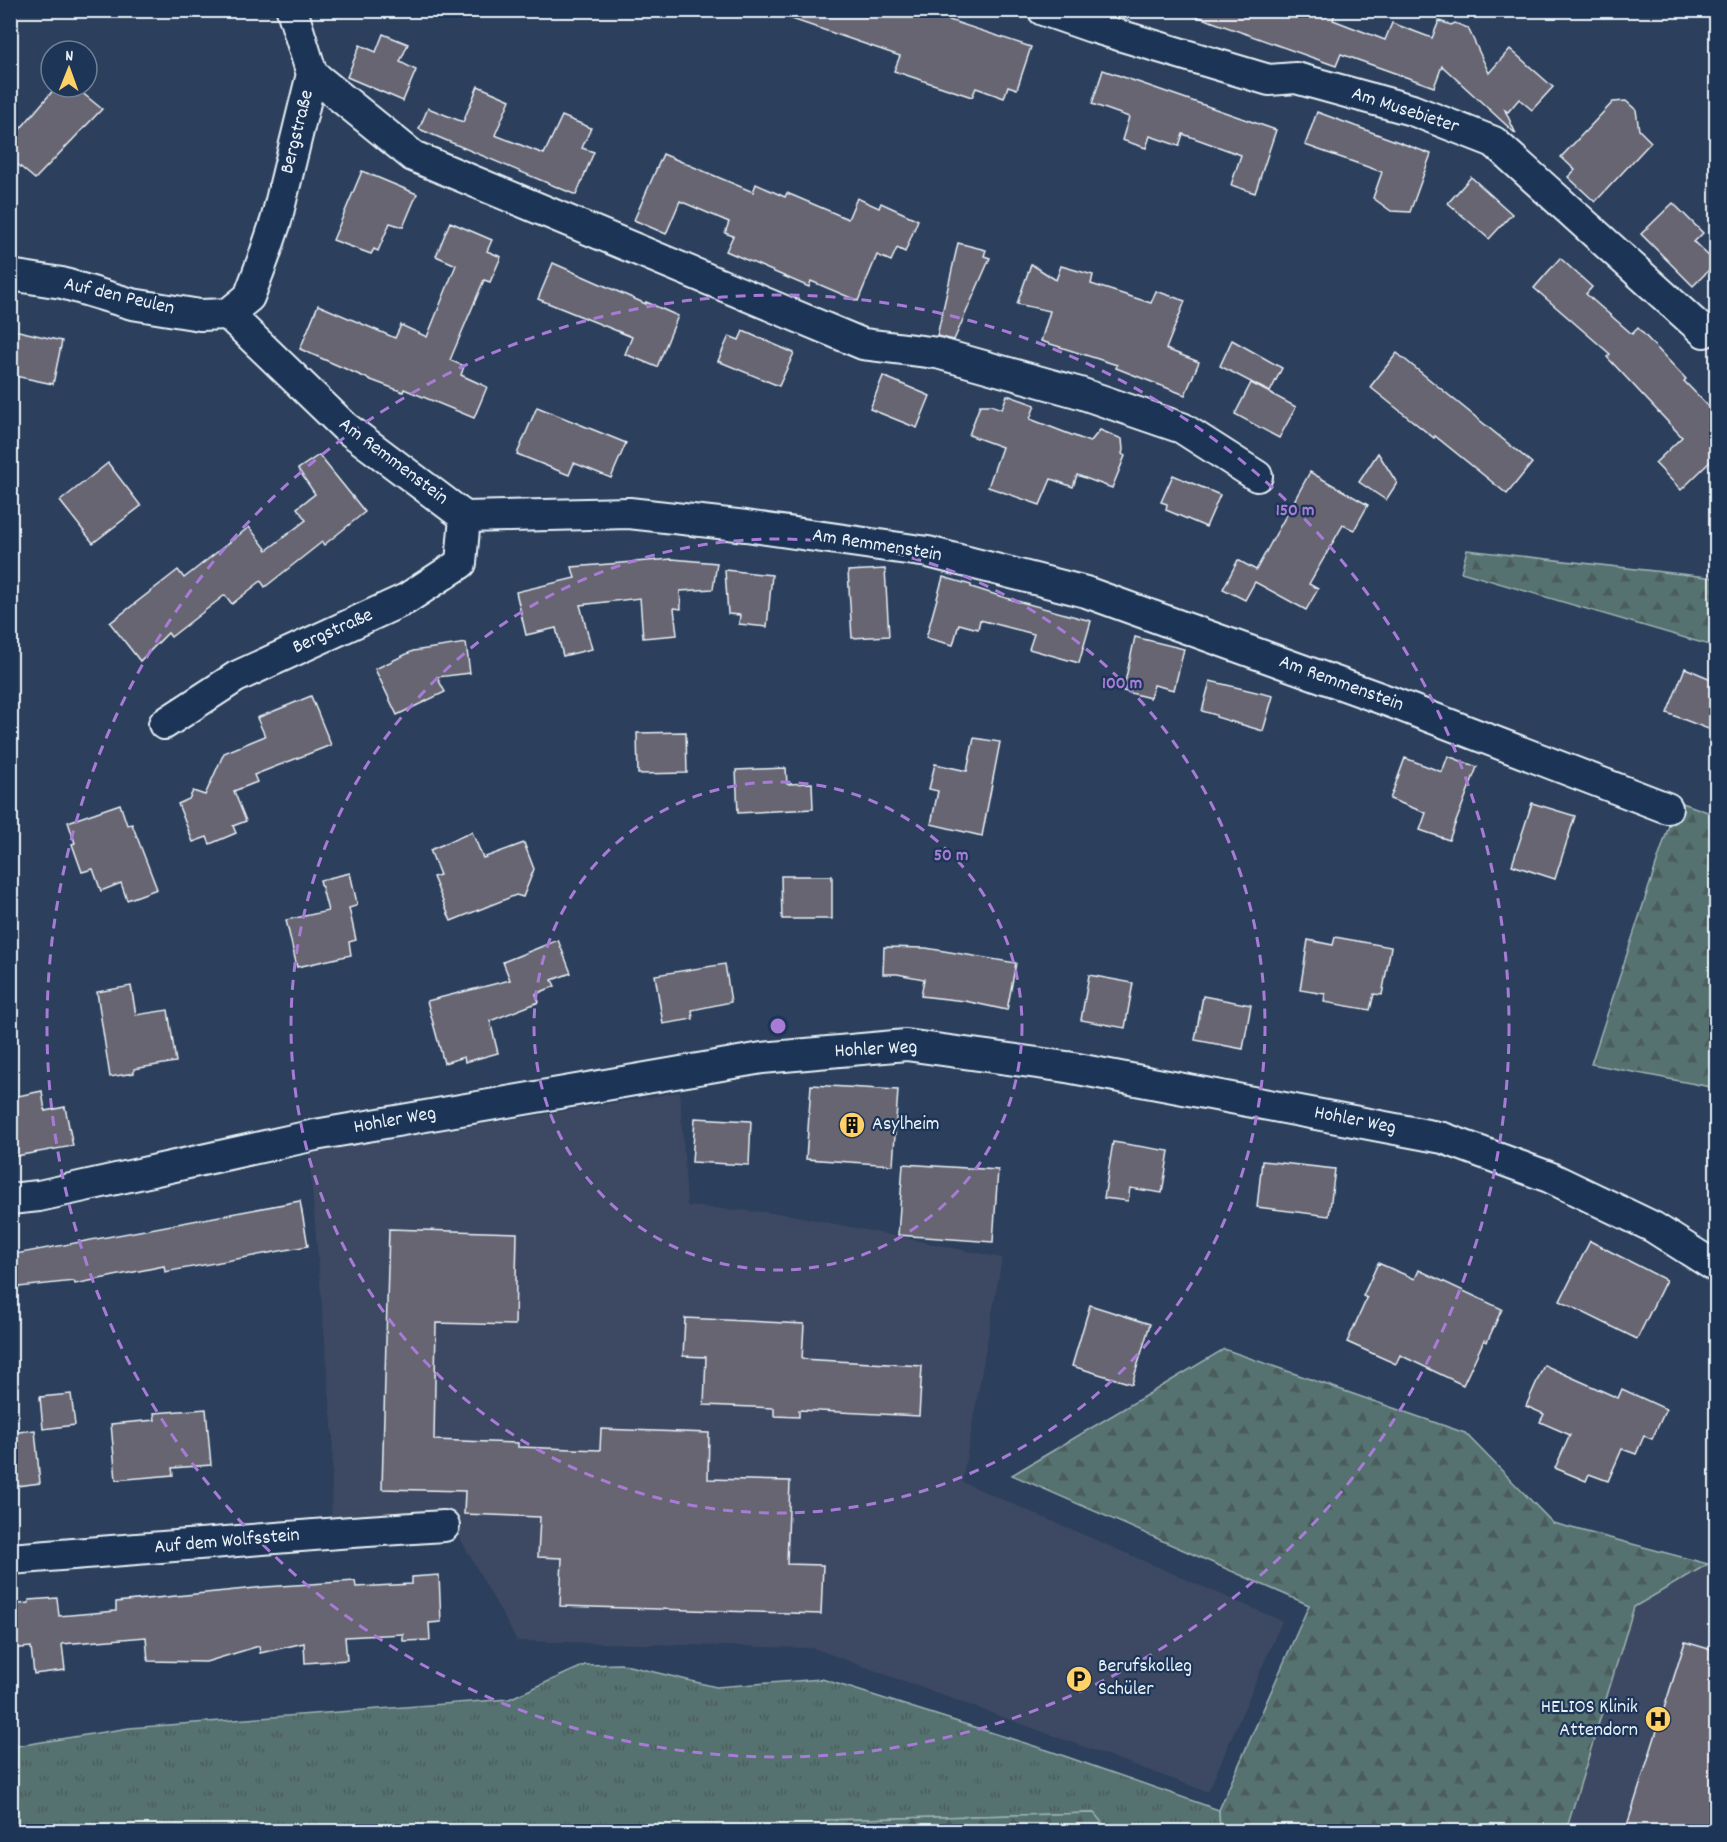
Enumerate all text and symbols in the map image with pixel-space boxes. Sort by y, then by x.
north arrow [39,39,99,99]
text: N [65,45,73,68]
street label: Am Musebieter [1348,80,1463,142]
street label: Bergstraße [274,87,322,177]
street label: Auf den Peulen [61,271,177,323]
street label: Am Remmenstein [332,411,454,513]
text: 150 m [1276,499,1314,524]
street label: Am Remmenstein [810,522,944,570]
street label: Bergstraße [288,602,378,662]
street label: Am Remmenstein [1275,648,1407,720]
text: 100 m [1102,672,1142,697]
text: 50 m [934,844,968,869]
centre of rings [768,1016,788,1036]
street label: Hohler Weg [834,1034,918,1066]
street label: Hohler Weg [1312,1099,1398,1143]
street label: Hohler Weg [352,1100,438,1142]
building icon: Asylheim [837,1110,867,1140]
place label: Asylheim [872,1111,940,1139]
street label: Auf dem Wolfsstein [153,1522,301,1562]
place label: Berufskolleg Schüler [1098,1653,1192,1704]
parking icon: Berufskolleg Schüler [1064,1664,1094,1694]
place label: HELIOS Klinik Attendorn [1541,1694,1638,1745]
hospital icon: HELIOS Klinik Attendorn [1643,1704,1673,1734]

